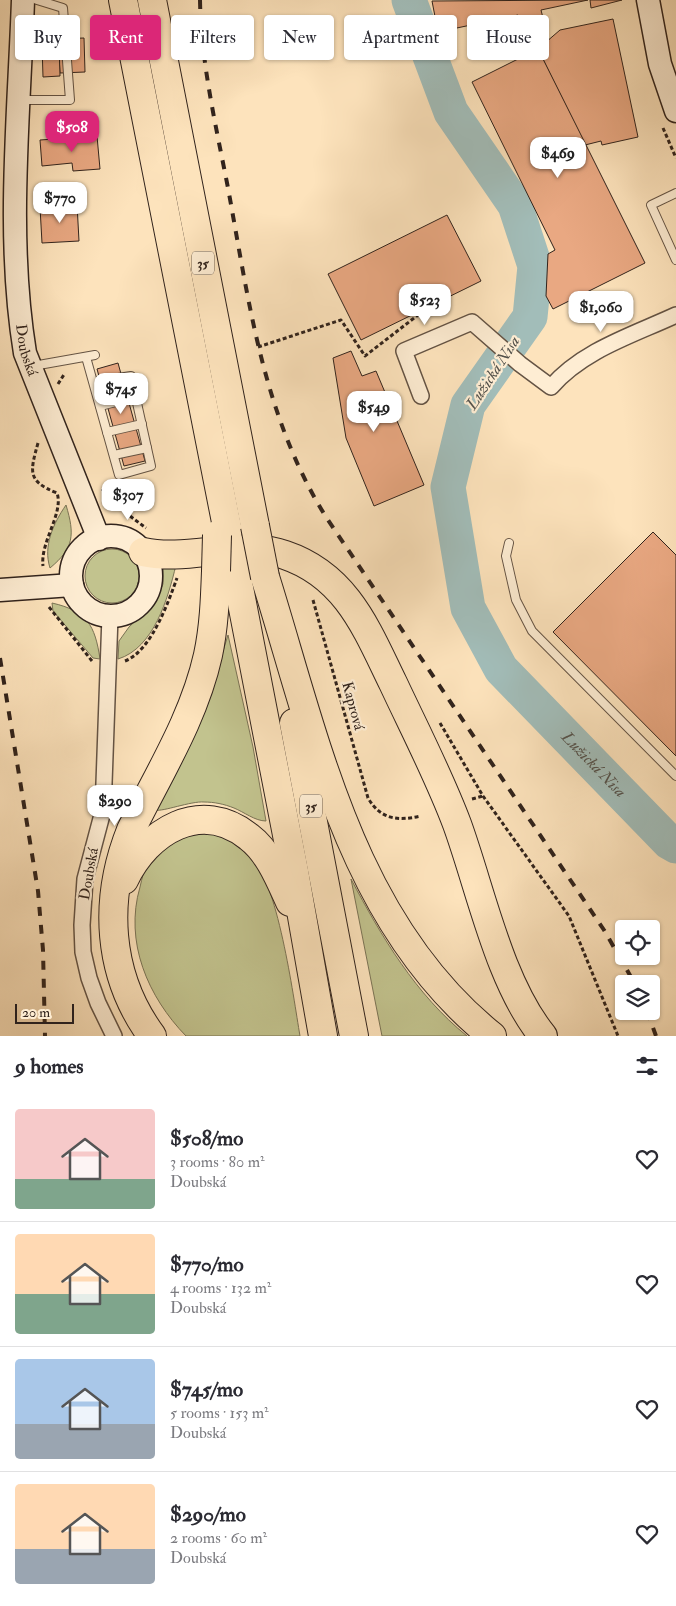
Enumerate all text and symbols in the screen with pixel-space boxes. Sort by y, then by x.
chip: Buy [15,15,80,60]
chip: Rent [90,15,161,60]
chip: Filters [171,15,254,60]
chip: New [264,15,334,60]
chip: Apartment [344,15,457,60]
chip: House [467,15,549,60]
pin: $508 [42,110,102,153]
text: $508 [56,117,88,137]
pin: $469 [528,136,588,179]
text: $469 [541,143,575,163]
pin: $770 [30,182,90,224]
text: $770 [44,188,76,208]
road number: 35 [192,252,214,274]
pin: $523 [395,284,455,326]
text: $523 [410,290,440,310]
pin: $1,060 [560,290,642,333]
text: $1,060 [579,297,623,317]
street label: Doubská [11,323,43,379]
water label: Lužická Nisa [461,332,524,414]
pin: $745 [91,372,151,415]
text: $745 [105,379,137,399]
pin: $549 [344,390,404,433]
text: $549 [358,397,390,417]
pin: $307 [98,478,158,521]
text: $307 [113,485,143,505]
street label: Kaprová [336,680,369,733]
water label: Lužická Nisa [557,727,630,801]
pin: $290 [85,784,145,827]
text: $290 [98,791,132,811]
road number: 35 [300,794,322,818]
street label: Doubská [75,846,103,902]
map controls [615,920,660,1020]
button: locate [615,920,660,965]
button: layers [615,975,660,1020]
scale bar [15,1001,74,1024]
text: 20 m [22,1004,50,1021]
icon: filters [633,1052,661,1080]
text: 9 homes [15,1053,84,1080]
text: $508/mo [170,1125,243,1152]
icon: home [55,1129,115,1189]
icon: heart [633,1145,661,1173]
text: 3 rooms · 80 m² [170,1152,265,1172]
text: Doubská [170,1172,226,1192]
text: $770/mo [170,1251,244,1278]
icon: home [55,1254,115,1314]
icon: heart [633,1270,661,1298]
text: 4 rooms · 132 m² [170,1278,271,1298]
text: Doubská [170,1298,226,1318]
text: $745/mo [170,1376,243,1403]
icon: home [55,1379,115,1439]
icon: heart [633,1395,661,1423]
text: 5 rooms · 153 m² [170,1403,269,1423]
text: Doubská [170,1423,226,1443]
text: $290/mo [170,1501,246,1528]
icon: home [55,1504,115,1564]
icon: heart [633,1520,661,1548]
text: 2 rooms · 60 m² [170,1528,267,1548]
text: Doubská [170,1548,226,1568]

